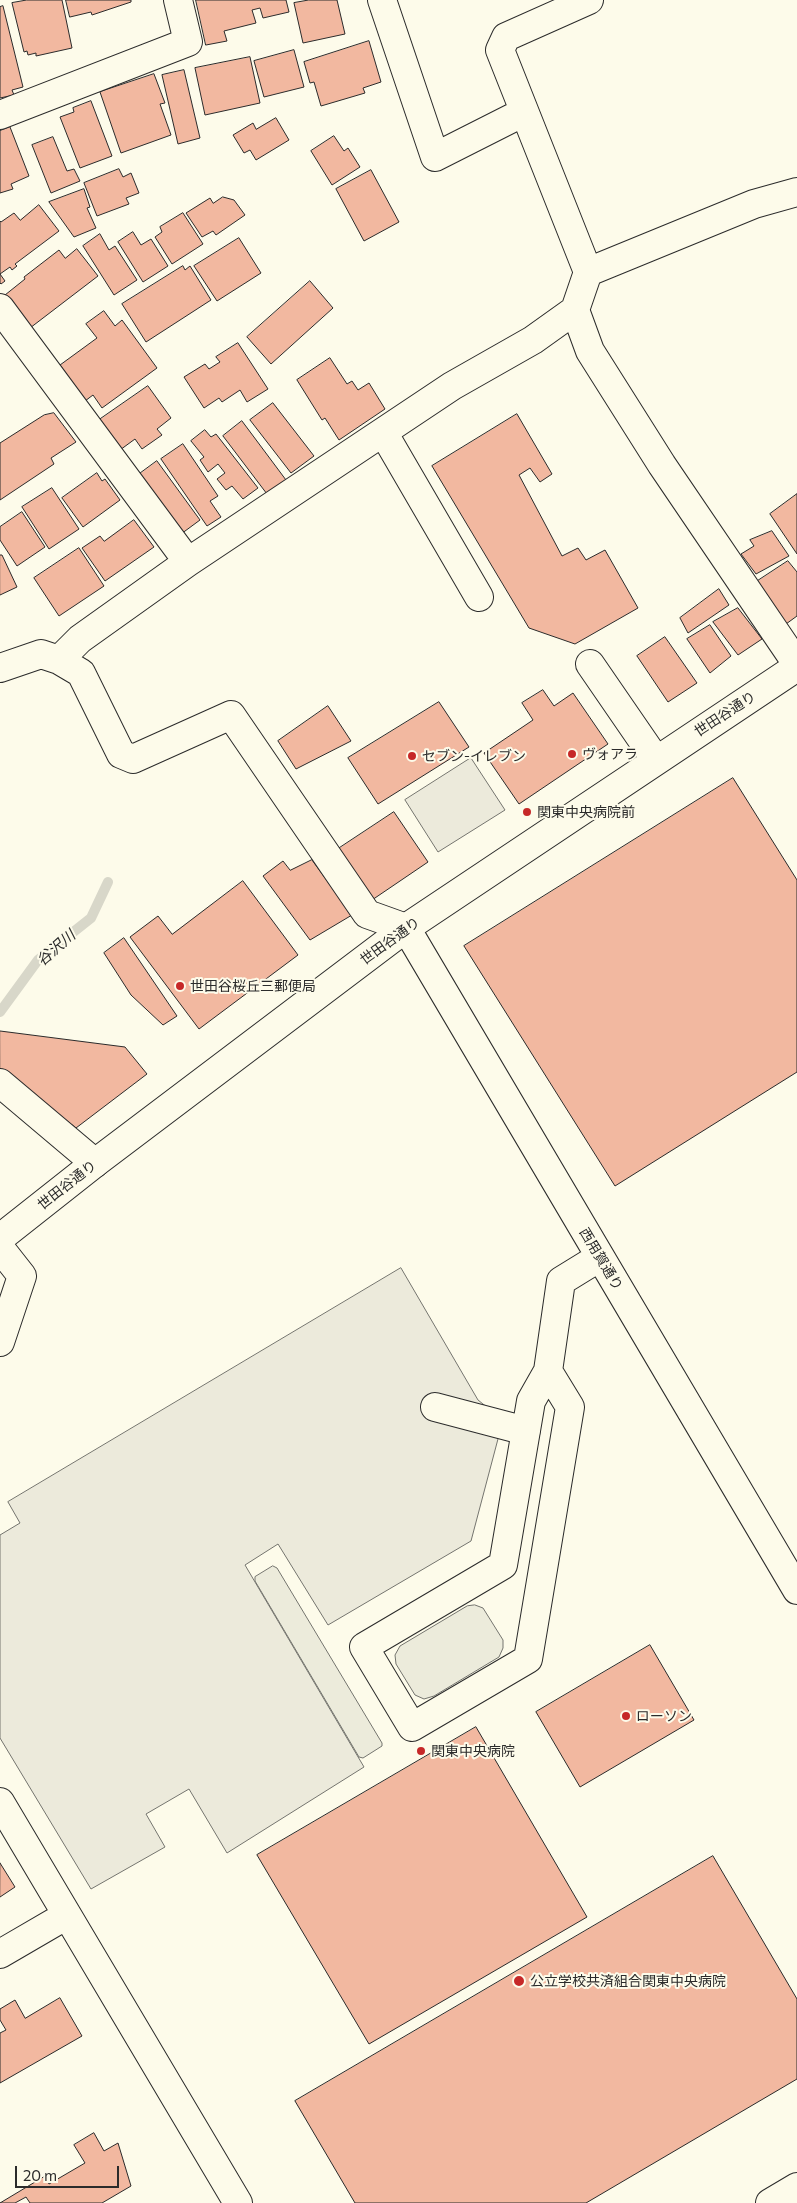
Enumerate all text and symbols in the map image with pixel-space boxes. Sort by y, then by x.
street label: 世田谷通り [691,688,759,740]
place label: ヴォアラ [582,746,638,762]
place label: セブン-イレブン [422,748,526,764]
marker: ヴォアラ [566,748,578,760]
marker: セブン-イレブン [406,750,418,762]
place label: 関東中央病院前 [537,804,635,820]
marker: 関東中央病院前 [521,806,533,818]
street label: 世田谷通り [357,914,423,968]
water label: 谷沢川 [33,926,79,970]
place label: 世田谷桜丘三郵便局 [190,978,316,994]
marker: 世田谷桜丘三郵便局 [174,980,186,992]
street label: 世田谷通り [34,1157,100,1213]
street label: 西用賀通り [576,1225,626,1293]
place label: ローソン [636,1708,692,1724]
marker: ローソン [620,1710,632,1722]
place label: 関東中央病院 [431,1743,515,1759]
marker: 関東中央病院 [415,1745,427,1757]
place label: 公立学校共済組合関東中央病院 [530,1973,726,1989]
marker: 公立学校共済組合関東中央病院 [512,1974,526,1988]
scale bar [18,2156,121,2188]
text: 20 m [23,2166,57,2184]

